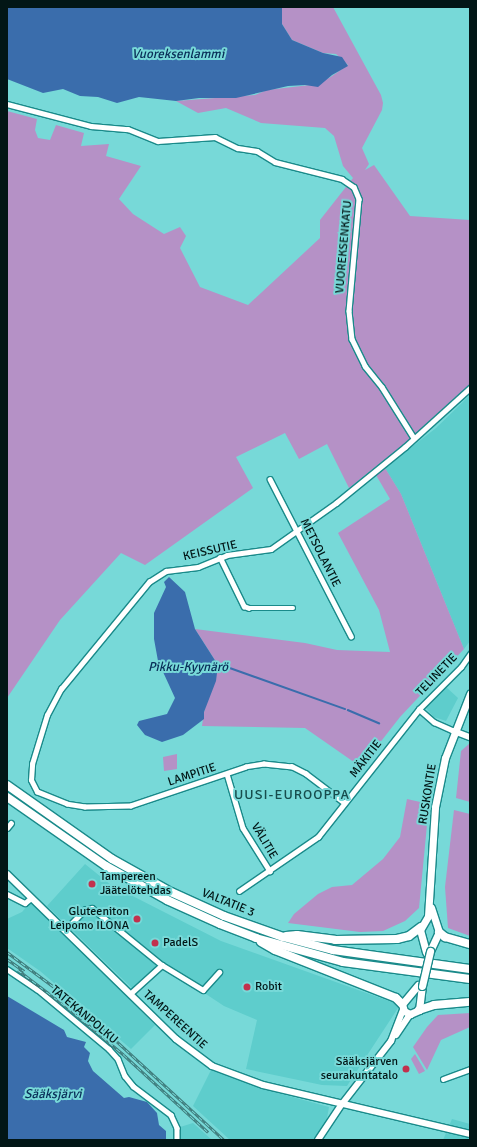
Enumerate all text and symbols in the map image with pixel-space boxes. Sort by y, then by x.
water label: Vuoreksenlammi [132,46,224,62]
street label: VUOREKSENKATU [333,200,355,294]
street label: METSOLANTIE [297,516,343,590]
street label: KEISSUTIE [182,538,238,564]
street label: TELINETIE [413,651,461,699]
water label: Pikku-Kyynärö [148,659,228,675]
street label: MÄKITIE [347,737,385,781]
street label: LAMPITIE [166,760,218,790]
street label: RUSKONTIE [416,763,440,825]
district label: UUSI-EUROOPPA [234,787,350,803]
street label: VÄLITIE [248,820,280,862]
place label: Tampereen Jäätelötehdas [100,870,171,898]
marker: Tampereen Jäätelötehdas [87,879,97,889]
street label: VALTATIE 3 [199,886,257,920]
place label: Gluteeniton Leipomo ILONA [50,905,129,933]
marker: Gluteeniton Leipomo ILONA [132,914,142,924]
place label: PadelS [163,936,198,950]
marker: PadelS [150,938,160,948]
place label: Robit [255,980,282,994]
marker: Robit [242,982,252,992]
street label: TATEKANPOLKU [48,983,120,1047]
street label: TAMPEREENTIE [140,988,210,1052]
place label: Sääksjärven seurakuntatalo [321,1055,398,1083]
marker: Sääksjärven seurakuntatalo [401,1064,411,1074]
water label: Sääksjärvi [24,1086,82,1102]

